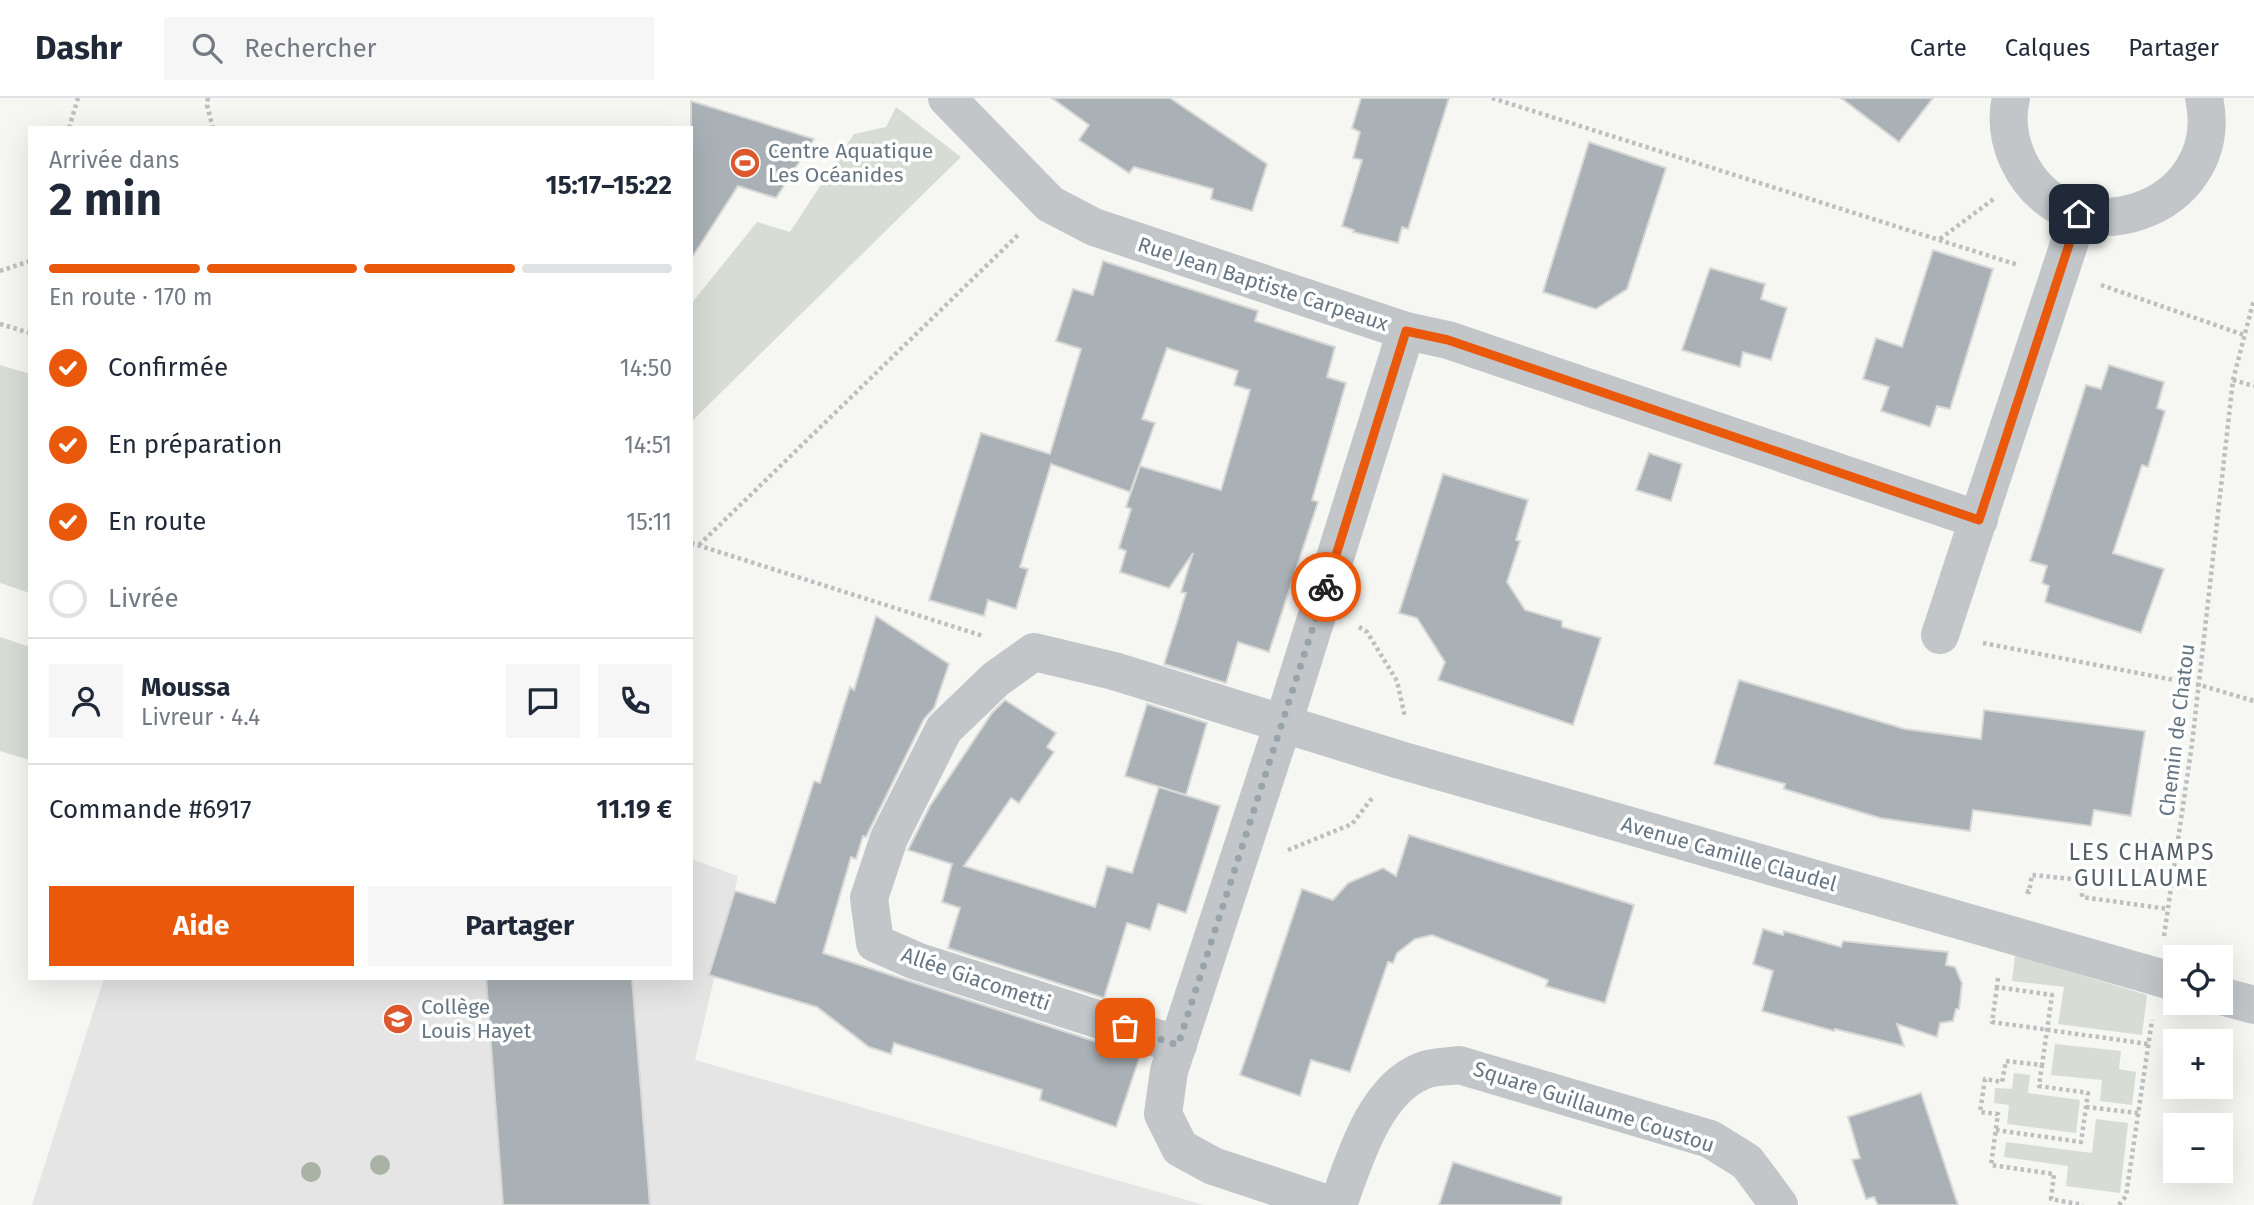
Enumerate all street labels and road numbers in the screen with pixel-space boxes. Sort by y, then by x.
street label: Rue Jean Baptiste Carpeaux [1135,231,1392,337]
street label: Chemin de Chatou [2154,642,2200,818]
street label: Avenue Camille Claudel [1618,811,1840,897]
street label: Allée Giacometti [898,941,1054,1017]
street label: Square Guillaume Coustou [1470,1056,1718,1158]

